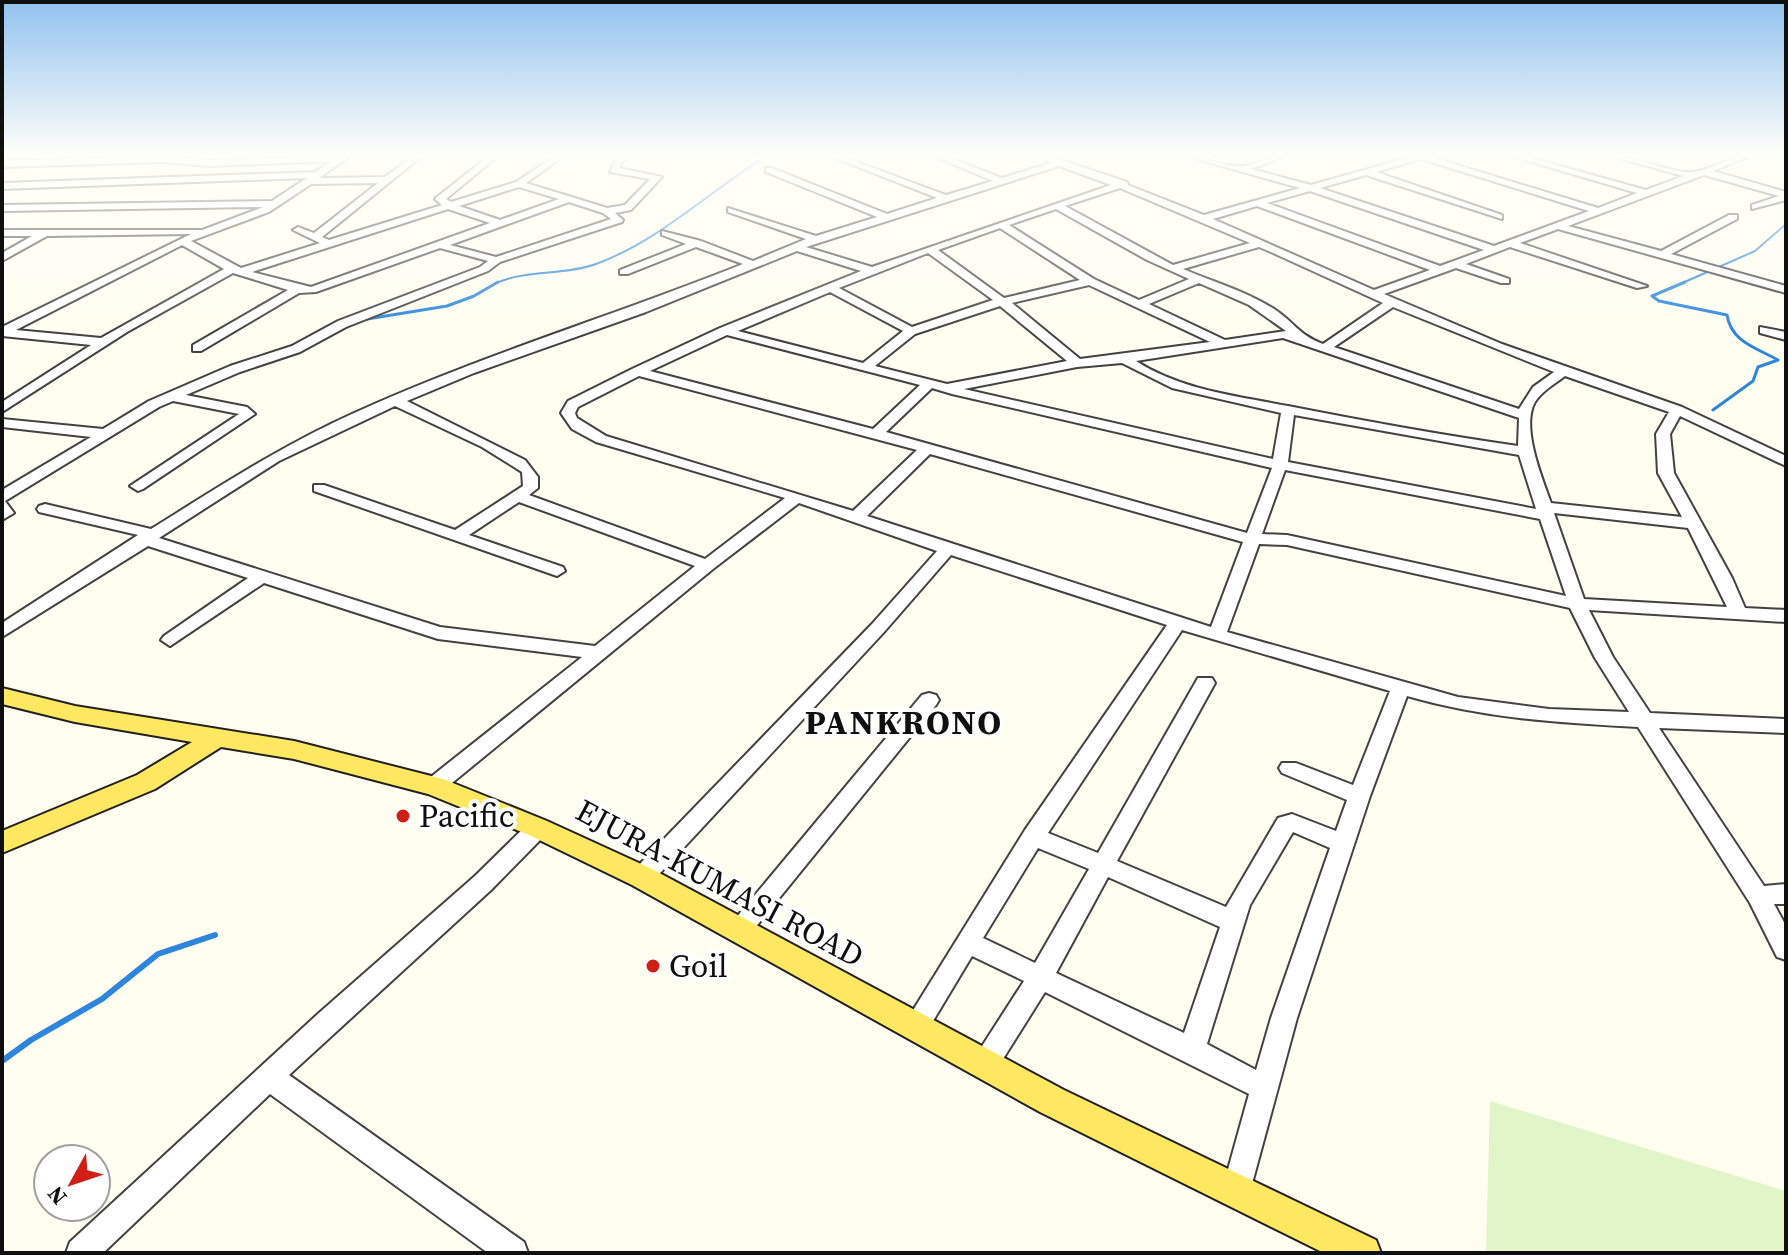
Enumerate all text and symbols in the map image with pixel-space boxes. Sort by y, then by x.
district label: PANKRONO [805,699,1003,745]
street label: EJURA-KUMASI ROAD [568,788,872,978]
place label: Pacific [419,794,514,838]
marker: Pacific [394,807,412,825]
place label: Goil [669,944,727,988]
marker: Goil [644,957,662,975]
north arrow [32,1143,112,1223]
text: N [40,1180,73,1212]

